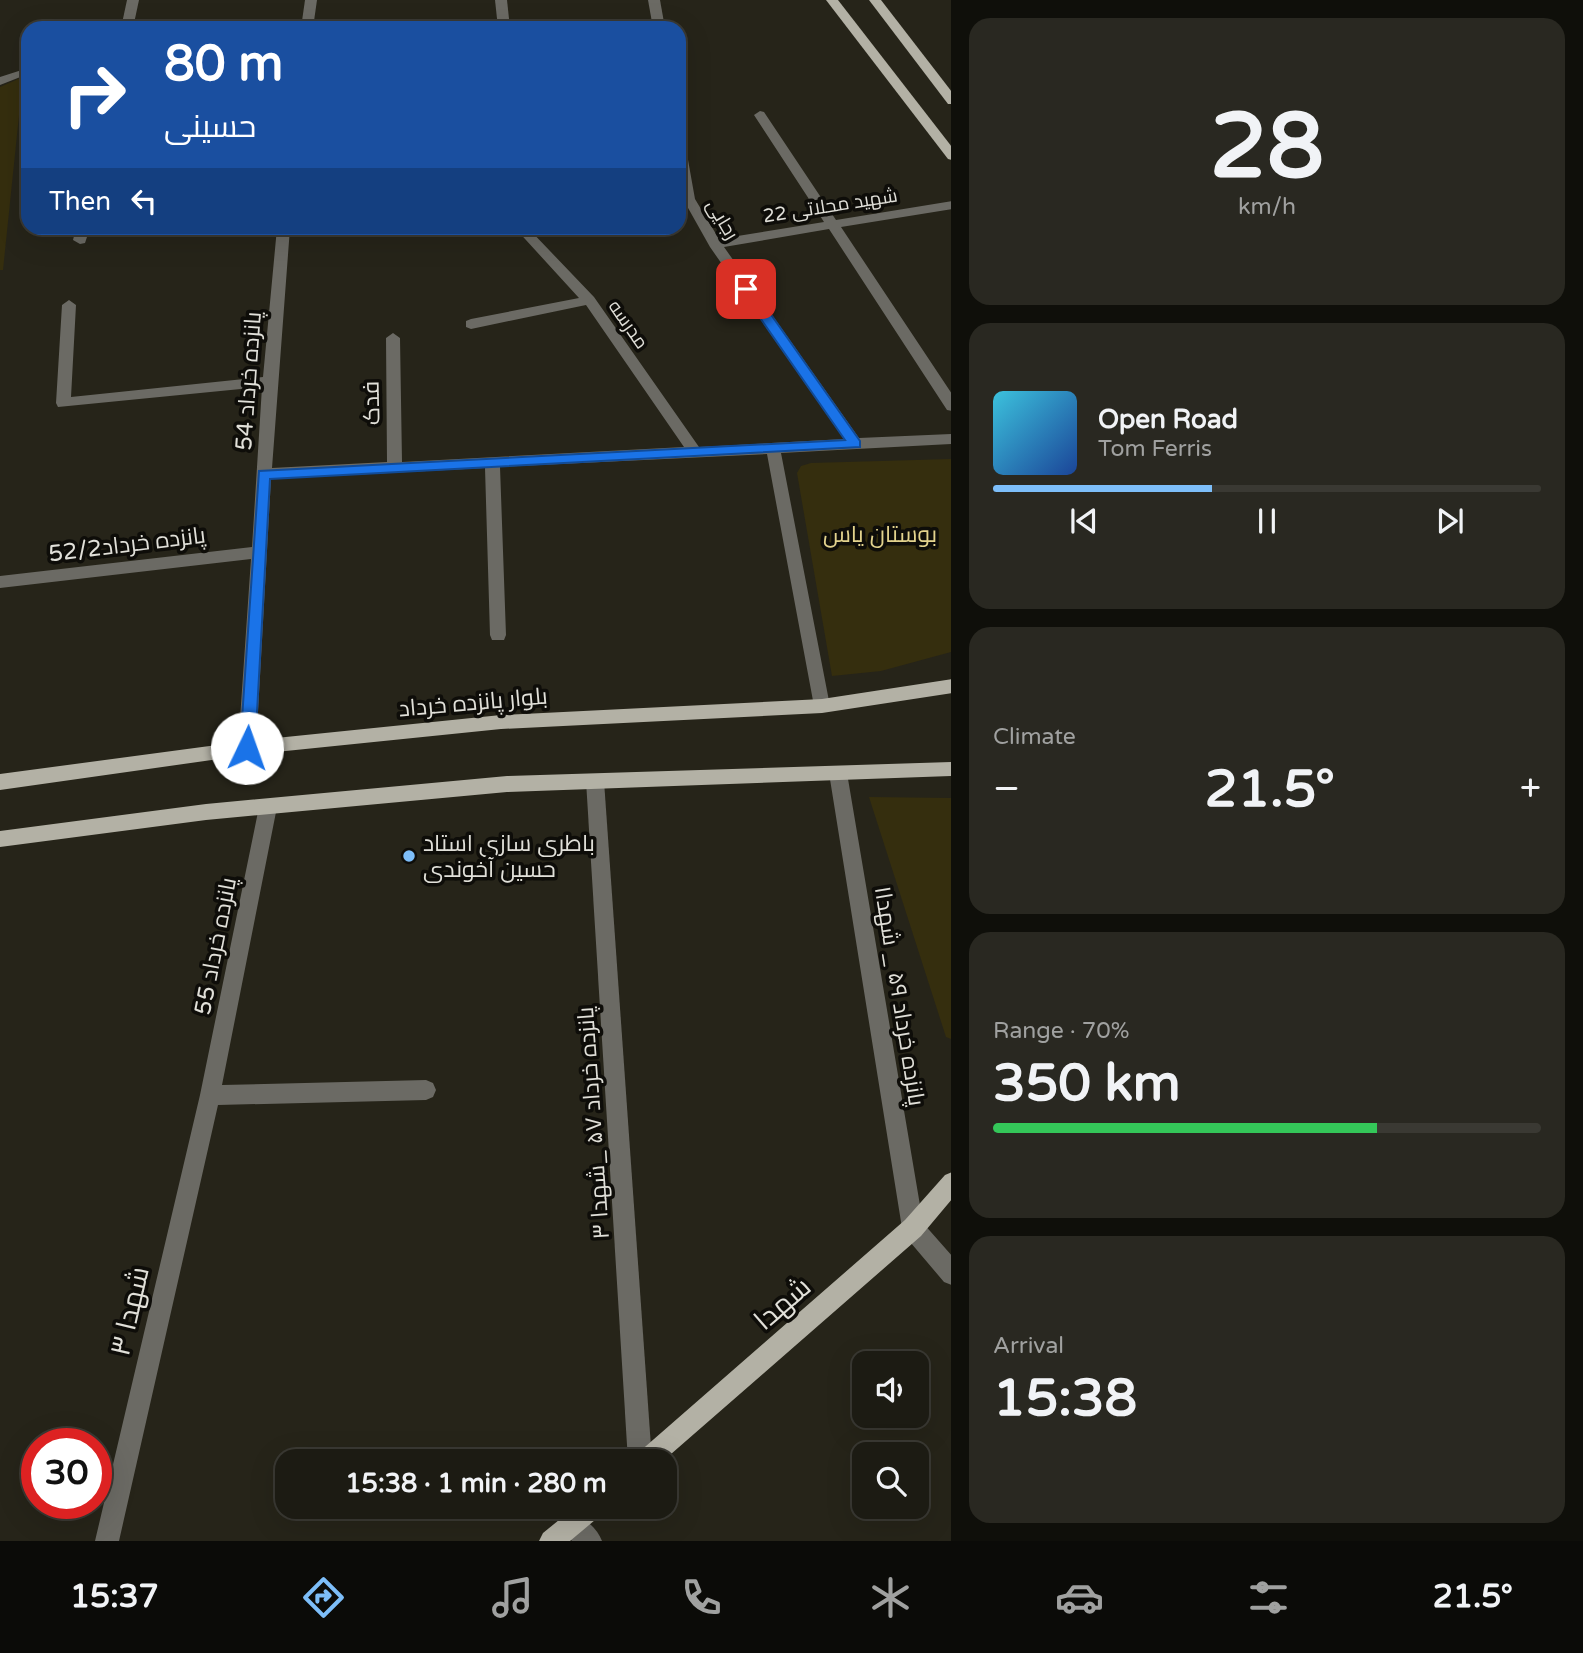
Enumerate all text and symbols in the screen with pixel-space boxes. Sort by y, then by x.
text: 80 m [164,35,283,94]
icon: right [49,49,140,140]
text: 28 [1210,92,1324,202]
text: حسینی [164,108,256,146]
icon: left [125,182,163,220]
street label: شهید محلاتی 22 [761,184,899,227]
text: Then [49,186,111,217]
text: km/h [1238,193,1296,221]
street label: رجایی [702,195,743,244]
pin [716,259,776,319]
icon: arrive [727,270,765,308]
street label: مدرسه [604,296,653,353]
street label: پانزده خرداد 54 [230,311,268,452]
street label: فدک [358,381,386,425]
text: Open Road [1098,404,1238,435]
text: Tom Ferris [1098,435,1212,463]
icon: previous [1065,502,1103,540]
icon: pause [1248,502,1286,540]
icon: next [1431,502,1469,540]
street label: پانزده خرداد52/2 [47,521,207,569]
park label: بوستان یاس [823,521,937,549]
street label: بلوار پانزده خرداد [398,683,549,723]
position arrow [210,711,284,785]
text: Climate [993,723,1076,751]
text: 21.5° [1205,758,1335,821]
text: − [993,766,1020,812]
text: + [1520,766,1541,812]
place label: باطری سازی استاد حسین آخوندی [423,830,595,884]
marker: باطری سازی استاد حسین آخوندی [401,848,417,864]
street label: پانزده خرداد 55 [189,875,243,1017]
street label: پانزده خرداد ۵۹ _ شهدا۱ [868,884,930,1108]
street label: پانزده خرداد ۵۷ _شهدا ۳ [572,1006,616,1240]
text: Range · 70% [993,1017,1129,1045]
text: 350 km [993,1052,1181,1115]
street label: شهدا ۳ [103,1263,157,1359]
street label: شهدا [747,1270,818,1338]
text: Arrival [993,1332,1064,1360]
map controls [852,1351,929,1519]
button: sound [852,1351,929,1428]
text: 15:38 [993,1367,1137,1430]
speed limit sign: 30 [21,1428,112,1519]
button: search [852,1442,929,1519]
text: 15:38 · 1 min · 280 m [345,1468,607,1499]
icon: directions [299,1573,348,1622]
icon: music [488,1573,537,1622]
icon: phone [677,1573,726,1622]
icon: climate [866,1573,915,1622]
icon: car [1055,1573,1104,1622]
icon: filters [1244,1573,1293,1622]
text: 15:37 [70,1578,159,1616]
text: 21.5° [1433,1578,1513,1616]

